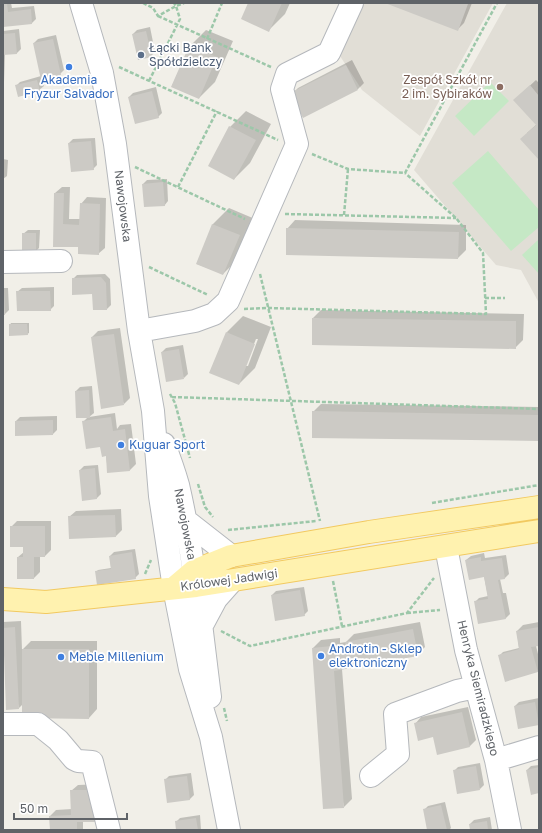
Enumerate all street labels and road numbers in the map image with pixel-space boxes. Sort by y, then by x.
street label: Nawojowska [112,169,135,243]
street label: Nawojowska [171,487,200,561]
street label: Królowej Jadwigi [179,565,278,594]
street label: Henryka Siemiradzkiego [454,618,503,757]

